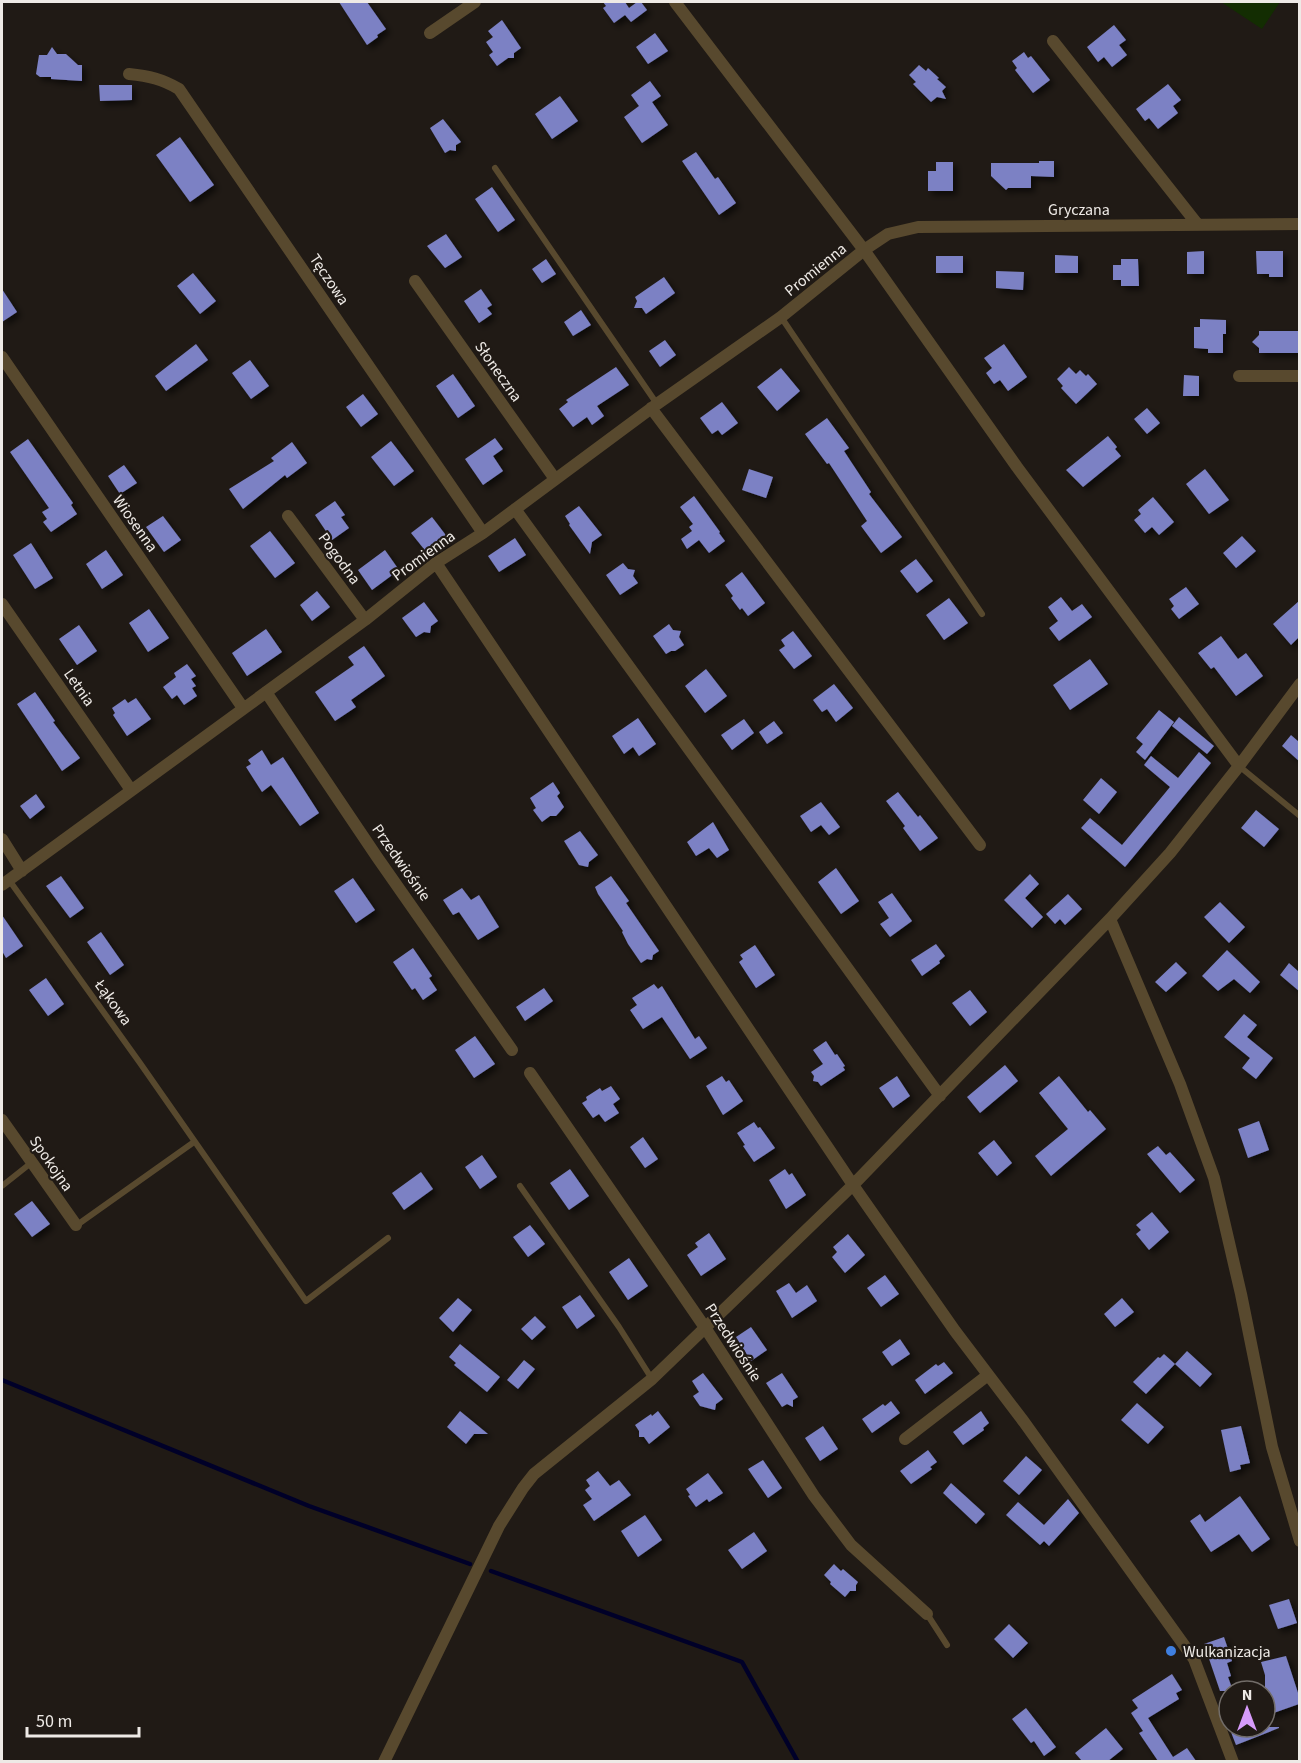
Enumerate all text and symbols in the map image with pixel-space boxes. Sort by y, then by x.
street label: Gryczana [1048,199,1110,221]
street label: Promienna [780,238,851,302]
street label: Tęczowa [304,250,354,310]
street label: Słoneczna [469,337,527,406]
street label: Wiosenna [107,490,163,557]
street label: Promienna [387,525,460,586]
street label: Pogodna [313,528,366,589]
street label: Letnia [58,664,100,711]
street label: Przedwiośnie [367,820,436,906]
street label: Łąkowa [89,974,137,1030]
street label: Spokojna [24,1131,78,1196]
street label: Przedwiośnie [700,1299,767,1386]
place label: Wulkanizacja [1183,1641,1271,1663]
marker: Wulkanizacja [1164,1644,1178,1658]
north arrow [1217,1679,1277,1739]
text: N [1242,1684,1252,1706]
scale bar [27,1700,140,1738]
text: 50 m [36,1709,72,1734]

